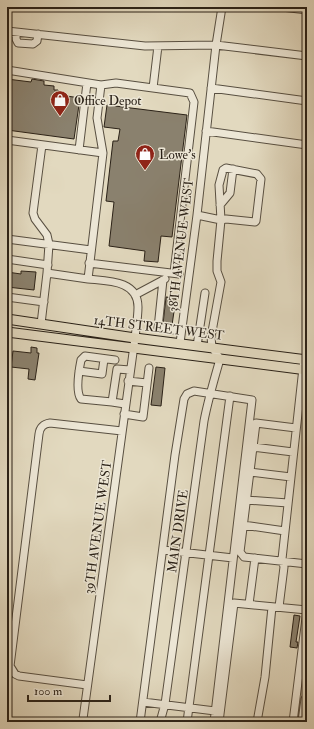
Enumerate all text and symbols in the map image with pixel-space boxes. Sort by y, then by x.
shop icon: Office Depot [49,89,71,117]
place label: Office Depot [74,93,142,110]
shop icon: Lowe's [134,143,156,171]
place label: Lowe's [159,147,196,163]
street label: 38TH AVENUE WEST [165,177,197,313]
street label: 14TH STREET WEST [93,312,225,344]
street label: 39TH AVENUE WEST [81,459,115,595]
street label: MAIN DRIVE [164,488,192,574]
scale bar [28,677,110,703]
text: 100 m [34,684,63,699]

